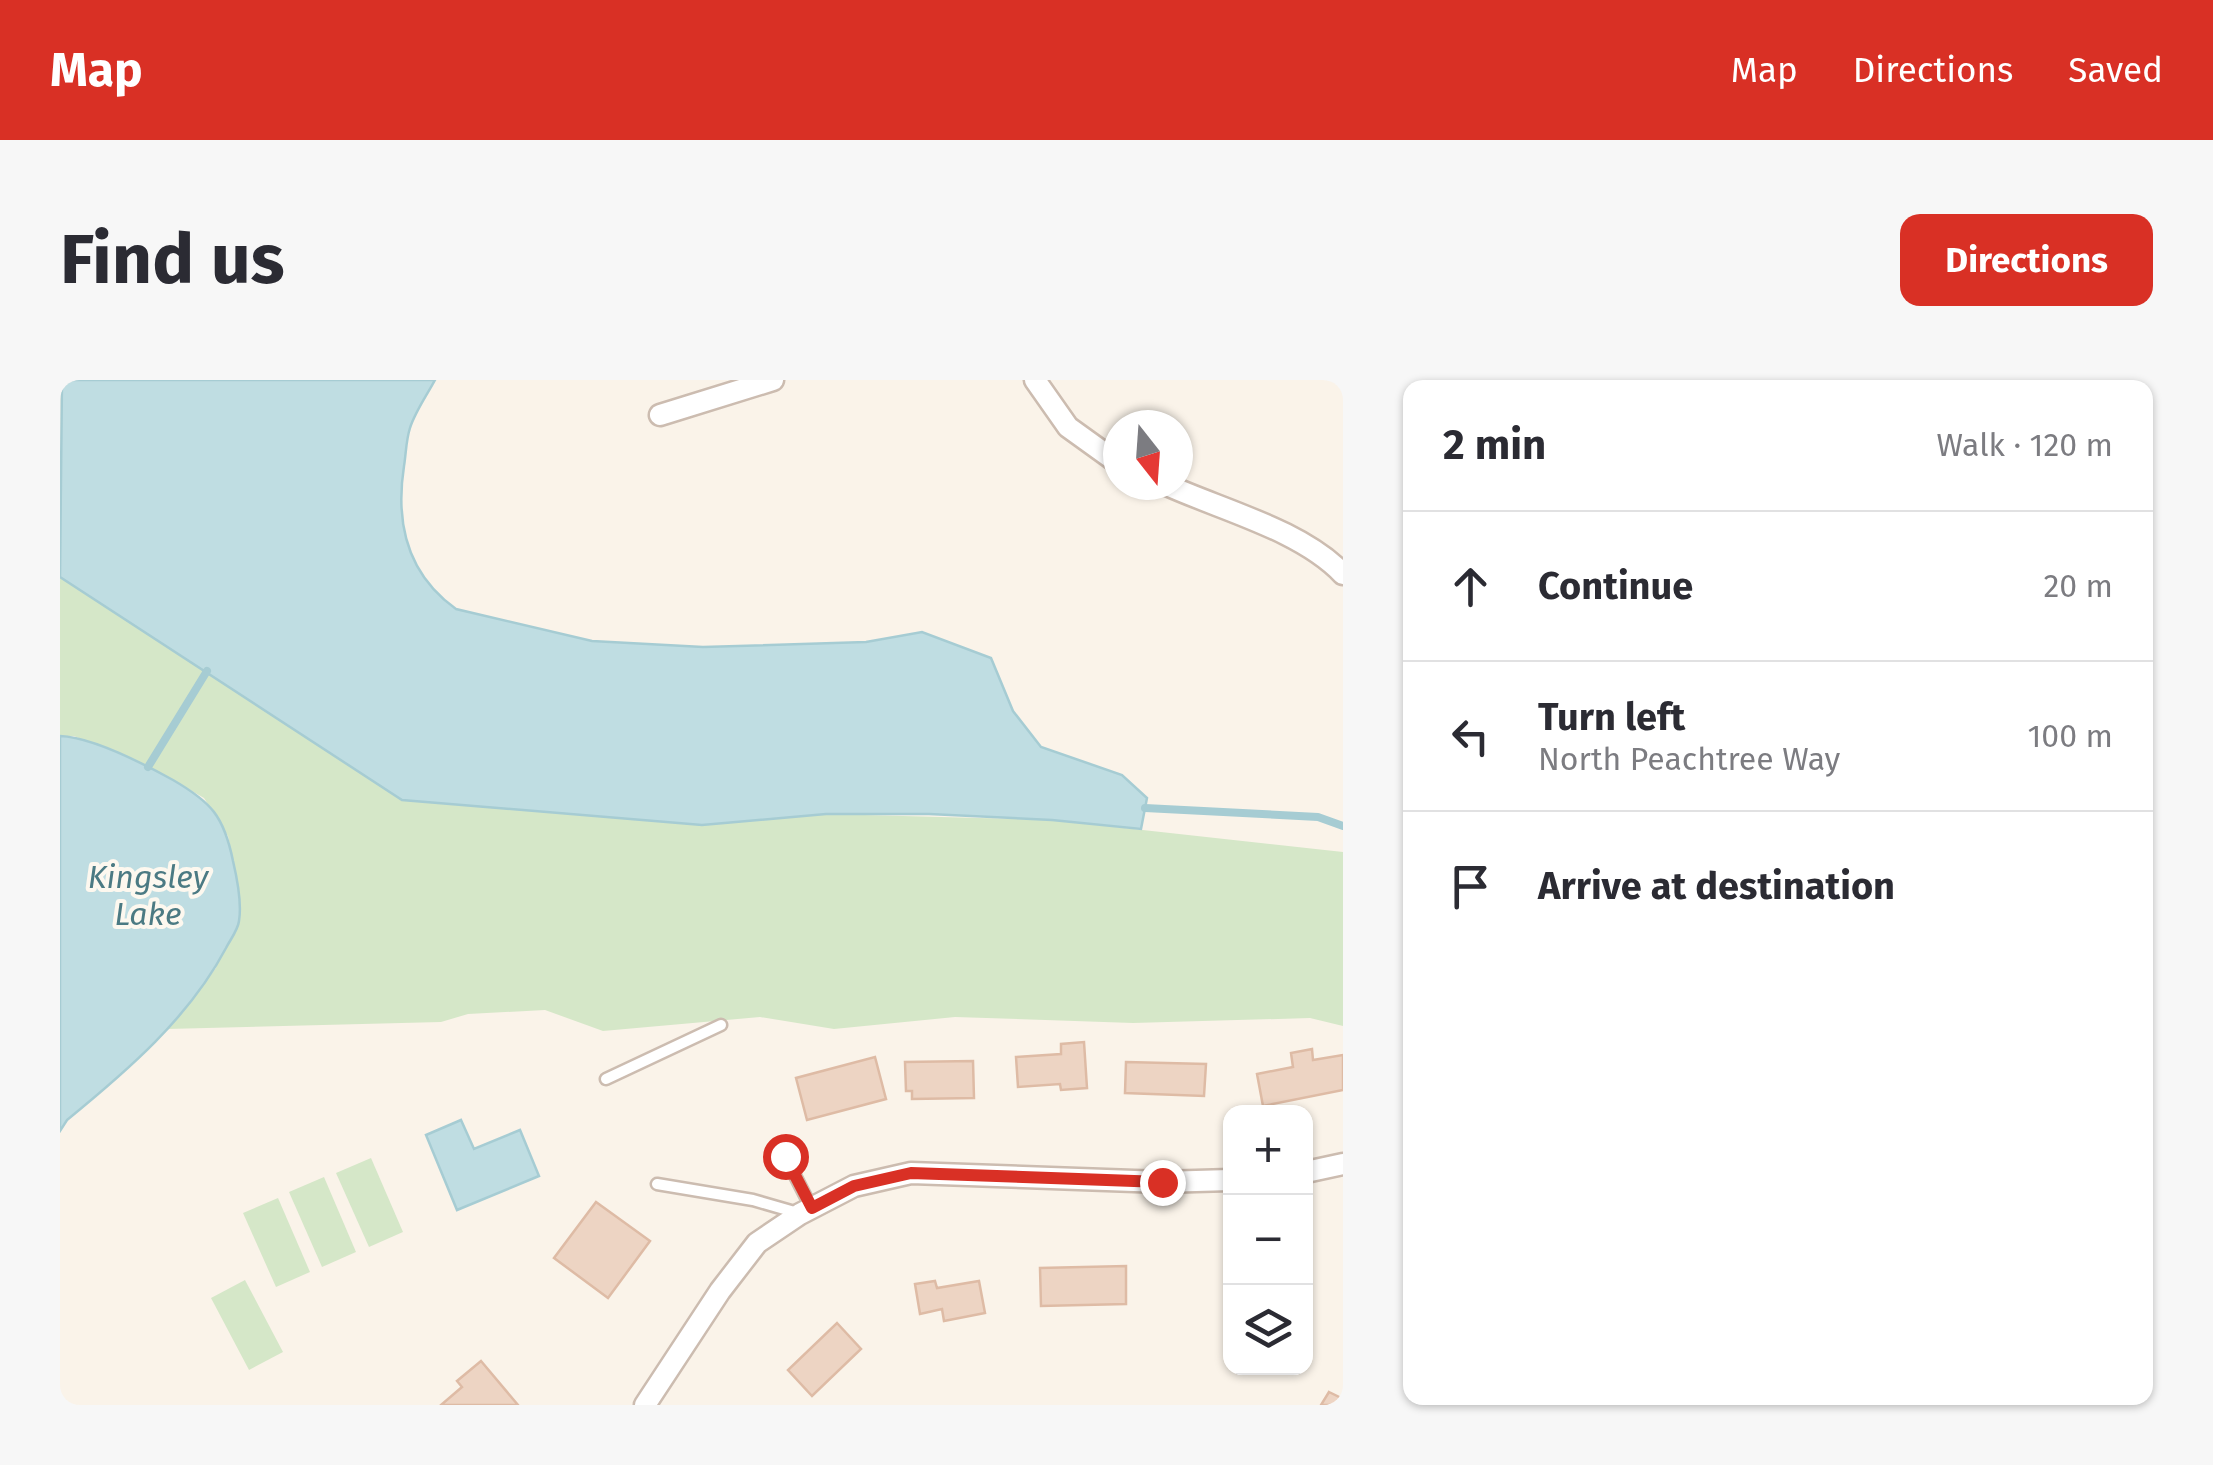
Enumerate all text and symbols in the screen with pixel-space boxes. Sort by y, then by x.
text: Map [50,41,143,99]
text: Map [1731,49,1798,91]
text: Directions [1853,49,2013,91]
text: Saved [2068,49,2163,91]
button: Directions [1900,214,2153,306]
text: Find us [60,218,285,302]
north arrow [1103,410,1193,500]
text: 2 min [1443,420,1546,470]
text: Walk · 120 m [1937,426,2113,464]
icon: ahead [1443,559,1498,614]
text: Continue [1538,563,1693,609]
text: 20 m [2043,567,2113,605]
text: Turn left [1538,694,1685,740]
icon: left [1443,709,1498,764]
text: 100 m [2028,717,2113,755]
text: North Peachtree Way [1538,740,1840,778]
water label: Kingsley Lake [88,858,210,933]
icon: arrive [1443,859,1498,914]
text: Arrive at destination [1538,863,1895,909]
map controls [1223,1105,1313,1375]
button: + [1223,1105,1313,1195]
route start [763,1134,809,1180]
route end [1140,1160,1186,1206]
button: − [1223,1195,1313,1285]
button: layers [1223,1285,1313,1375]

